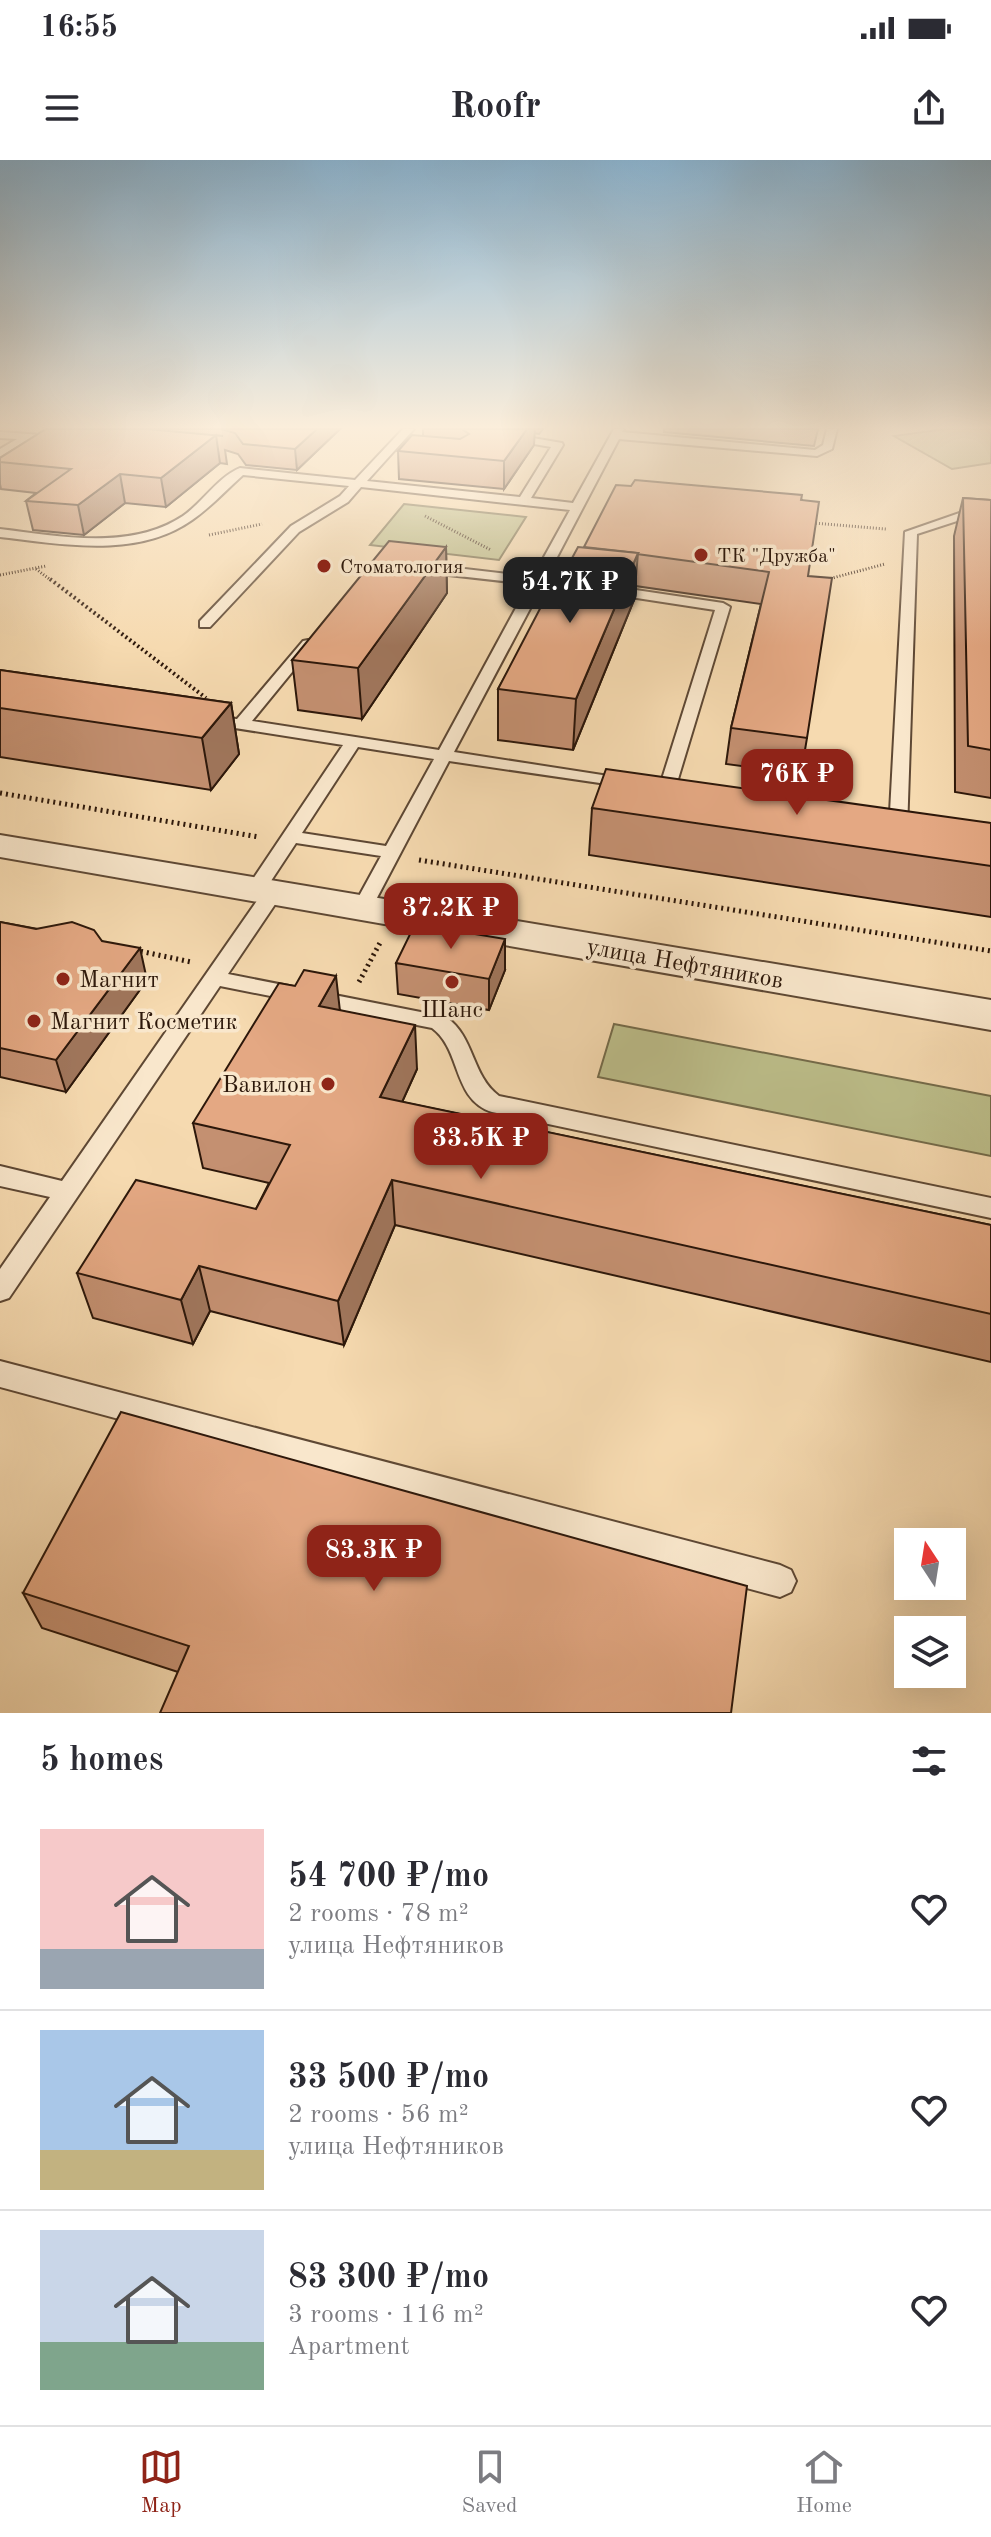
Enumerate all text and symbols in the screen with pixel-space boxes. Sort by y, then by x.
text: 16:55 [40,13,118,43]
icon: menu [40,86,84,130]
icon: share [907,86,951,130]
text: Roofr [450,90,541,126]
marker: ТК "Дружба" [692,546,710,564]
place label: ТК "Дружба" [717,547,836,567]
marker: Стоматология [315,557,333,575]
pin: 54.7K ₽ [496,557,644,625]
place label: Стоматология [340,558,463,578]
text: 54.7K ₽ [521,570,619,596]
pin: 76K ₽ [741,749,853,817]
text: 76K ₽ [759,762,835,788]
pin: 37.2K ₽ [377,883,525,951]
text: 37.2K ₽ [402,896,500,922]
street label: улица Нефтяников [584,936,785,994]
place label: Магнит [79,969,159,993]
marker: Магнит [54,970,72,988]
marker: Шанс [443,973,461,991]
place label: Шанс [421,999,483,1023]
place label: Магнит Косметик [50,1011,238,1035]
marker: Магнит Косметик [25,1012,43,1030]
place label: Вавилон [222,1074,312,1098]
marker: Вавилон [319,1075,337,1093]
pin: 33.5K ₽ [407,1113,555,1181]
text: 33.5K ₽ [432,1126,530,1152]
pin: 83.3K ₽ [300,1525,448,1593]
north arrow [894,1528,966,1600]
map controls [894,1528,966,1688]
text: 83.3K ₽ [325,1538,423,1564]
button: layers [894,1616,966,1688]
icon: filters [907,1739,951,1783]
text: 5 homes [40,1744,163,1778]
text: 54 700 ₽/mo [288,1860,489,1894]
icon: home [104,1861,200,1957]
icon: heart [907,1887,951,1931]
text: 2 rooms · 78 m² [288,1901,469,1927]
text: улица Нефтяников [288,1933,504,1959]
text: 33 500 ₽/mo [288,2061,489,2095]
icon: home [104,2062,200,2158]
icon: heart [907,2088,951,2132]
text: 2 rooms · 56 m² [288,2102,469,2128]
text: улица Нефтяников [288,2134,504,2160]
text: 83 300 ₽/mo [288,2261,489,2295]
icon: home [104,2262,200,2358]
icon: heart [907,2288,951,2332]
text: 3 rooms · 116 m² [288,2302,484,2328]
text: Apartment [288,2334,410,2360]
tab: Map [139,2445,183,2520]
tab: Saved [462,2445,518,2520]
tab: Home [796,2445,852,2520]

